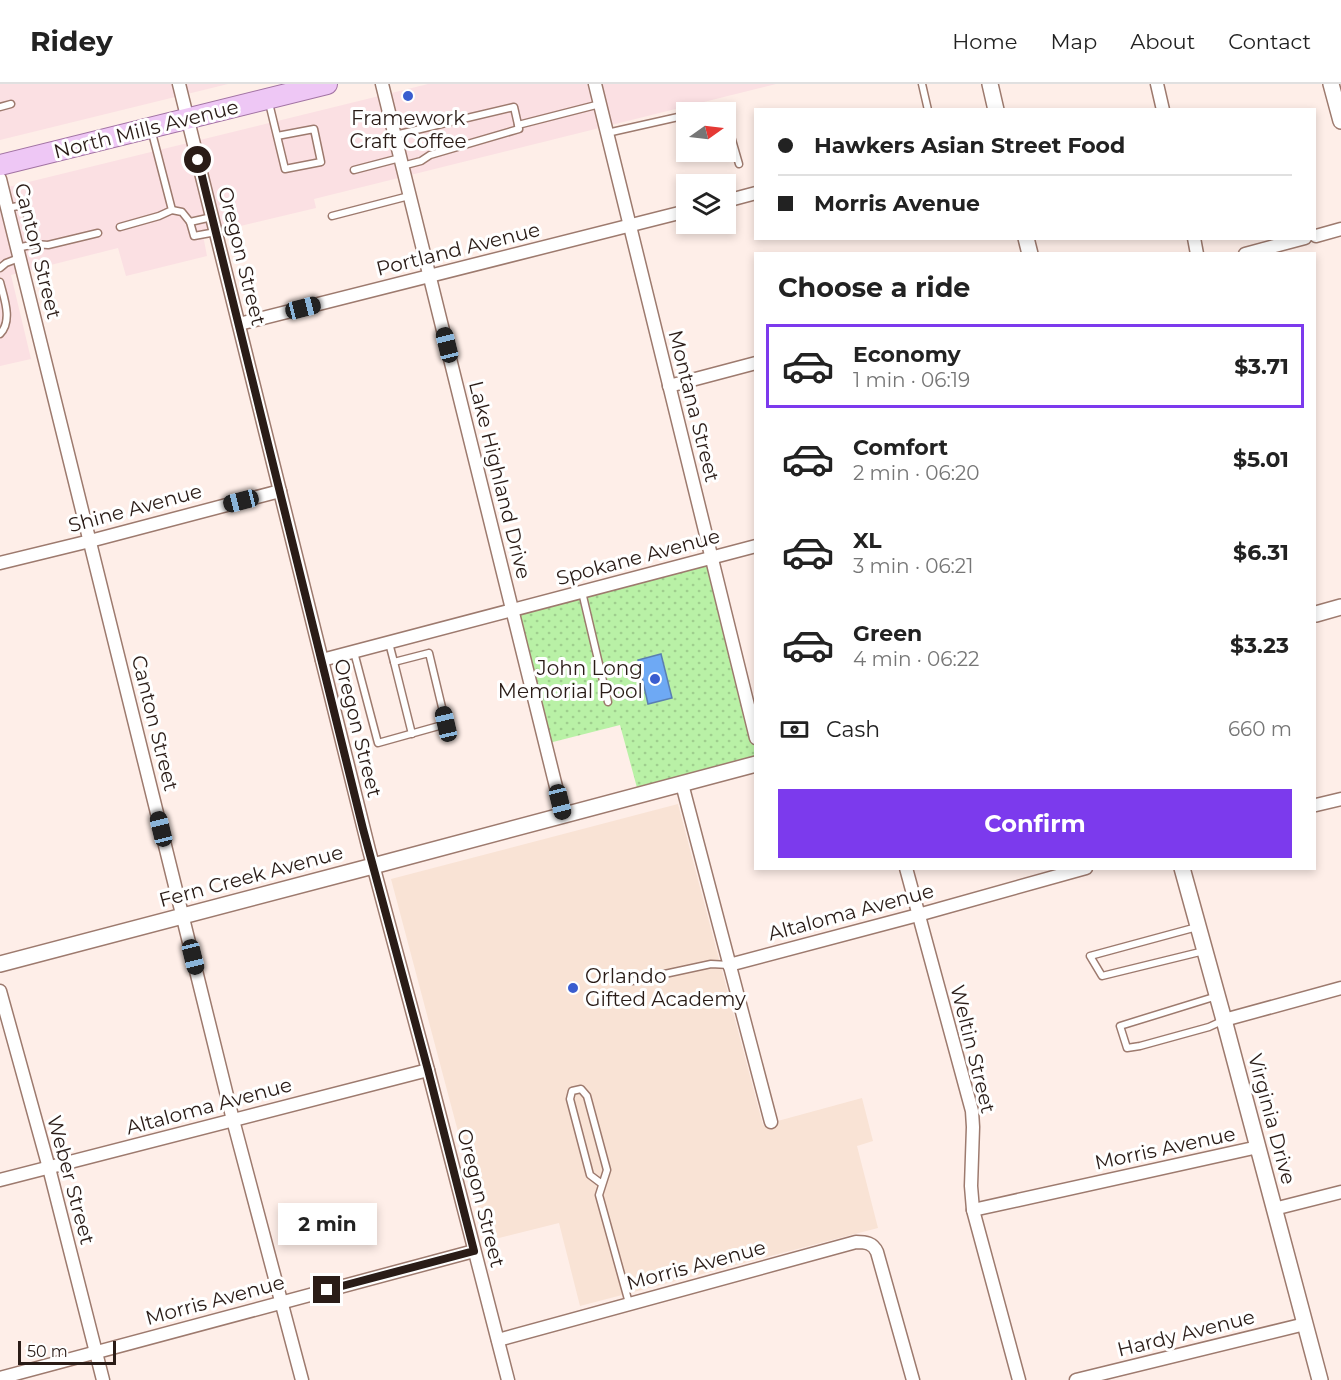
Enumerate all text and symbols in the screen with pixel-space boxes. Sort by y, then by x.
text: Ridey [30,24,113,58]
text: Home [952,29,1017,54]
text: Map [1050,29,1097,54]
text: About [1130,29,1195,54]
text: Contact [1228,29,1311,54]
marker: Framework Craft Coffee [401,89,415,103]
street label: North Mills Avenue [51,94,241,164]
north arrow [676,102,736,162]
map controls [676,102,736,234]
place label: Framework Craft Coffee [349,106,467,153]
text: Hawkers Asian Street Food [814,132,1125,159]
route start [184,146,211,173]
button: layers [676,174,736,234]
street label: Canton Street [10,181,66,321]
street label: Oregon Street [213,184,271,328]
text: Morris Avenue [814,190,980,217]
street label: Portland Avenue [374,217,542,281]
text: Choose a ride [778,271,970,304]
car [283,295,323,321]
car [434,325,460,365]
street label: Montana Street [664,328,724,484]
icon: car [781,339,835,393]
text: Economy [853,341,961,368]
text: $3.71 [1234,353,1289,380]
text: 1 min · 06:19 [853,368,970,392]
street label: Lake Highland Drive [464,379,536,581]
icon: car [781,432,835,486]
text: Comfort [853,434,948,461]
text: $5.01 [1233,446,1289,473]
text: 2 min · 06:20 [853,461,979,485]
street label: Shine Avenue [65,479,205,537]
car [221,488,261,514]
street label: Spokane Avenue [554,524,722,590]
icon: car [781,525,835,579]
text: XL [853,527,882,554]
text: $6.31 [1233,539,1289,566]
text: 3 min · 06:21 [853,554,973,578]
icon: car [781,618,835,672]
text: Green [853,620,922,647]
text: $3.23 [1230,632,1289,659]
text: 4 min · 06:22 [853,647,979,671]
street label: Canton Street [127,653,183,793]
street label: Oregon Street [329,656,387,800]
place label: John Long Memorial Pool [498,656,643,703]
marker: John Long Memorial Pool [648,672,662,686]
car [433,704,459,744]
icon: cash [778,713,811,746]
text: Cash [826,716,880,743]
text: 660 m [1228,717,1292,741]
car [547,782,573,822]
button: Confirm [778,789,1292,858]
car [148,809,174,849]
street label: Fern Creek Avenue [156,840,346,912]
street label: Altaloma Avenue [765,878,937,946]
car [180,937,206,977]
place label: Orlando Gifted Academy [585,964,746,1011]
marker: Orlando Gifted Academy [566,981,580,995]
street label: Weltin Street [945,982,1001,1116]
street label: Virginia Drive [1243,1051,1301,1187]
street label: Altaloma Avenue [123,1072,295,1140]
street label: Weber Street [42,1113,100,1247]
street label: Morris Avenue [1092,1121,1238,1175]
street label: Oregon Street [452,1126,510,1270]
callout: 2 min [278,1203,376,1245]
text: 2 min [298,1212,357,1236]
street label: Morris Avenue [624,1235,768,1295]
street label: Morris Avenue [143,1270,287,1330]
route end [313,1276,340,1303]
street label: Hardy Avenue [1115,1304,1257,1362]
scale bar [18,1338,116,1366]
text: 50 m [27,1342,68,1361]

